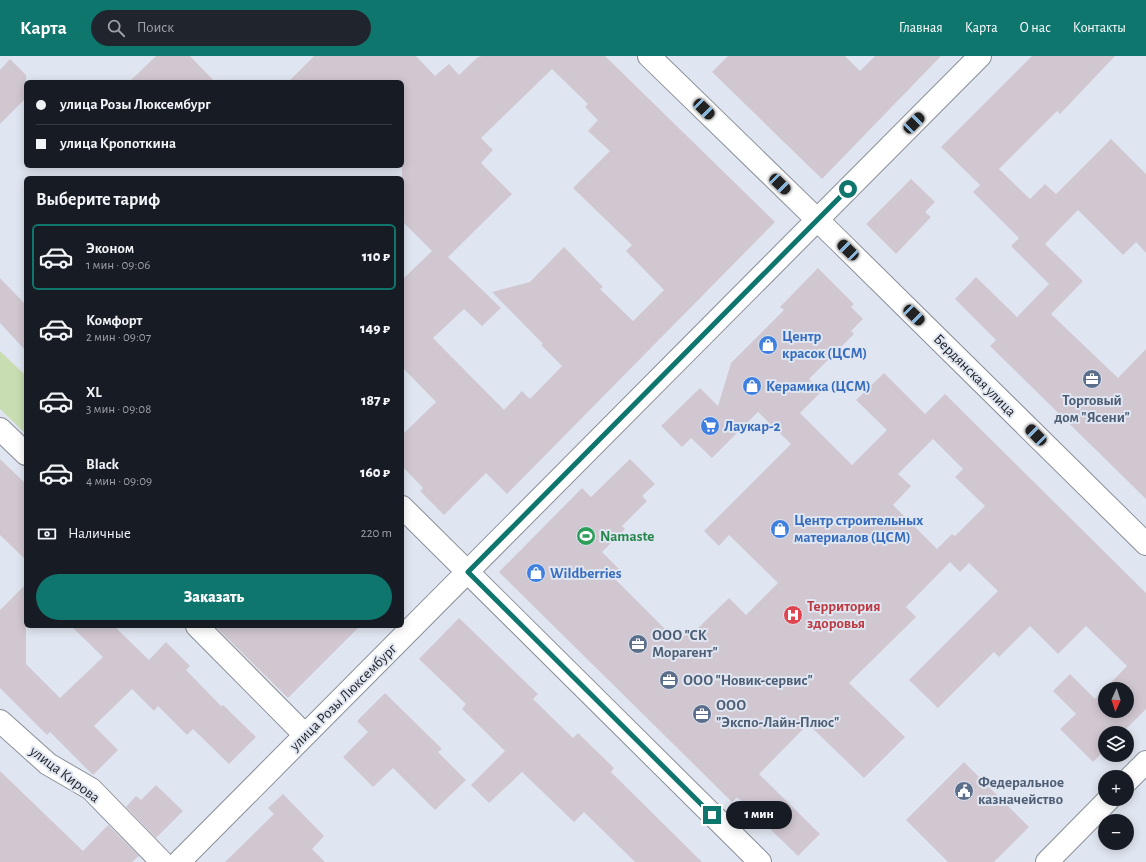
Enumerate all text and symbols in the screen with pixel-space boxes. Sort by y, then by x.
search box [91,10,371,46]
icon: search [105,17,127,39]
text: Карта [20,19,67,38]
text: Поиск [137,20,174,35]
text: Главная [899,21,943,35]
text: Карта [965,21,998,35]
text: О нас [1020,21,1051,35]
text: Контакты [1073,21,1126,35]
car [691,96,717,122]
text: улица Розы Люксембург [60,97,211,112]
car [901,110,927,136]
text: улица Кропоткина [60,136,176,151]
car [767,171,793,197]
route start [839,180,857,198]
text: Выберите тариф [36,191,160,209]
car [835,237,861,263]
icon: car [38,239,74,275]
text: Эконом [86,241,134,256]
text: 110 ₽ [362,249,390,264]
text: 1 мин · 09:06 [86,259,150,272]
car [901,302,927,328]
icon: car [38,311,74,347]
text: Комфорт [86,313,142,328]
text: 149 ₽ [360,321,390,336]
place label: Центр красок (ЦСМ) [782,329,867,361]
text: 2 мин · 09:07 [86,331,151,344]
street label: Бердянская улица [931,331,1019,420]
shop icon: Центр красок (ЦСМ) [757,334,779,356]
office icon: Торговый дом "Ясени" [1081,368,1103,390]
shop icon: Керамика (ЦСМ) [741,375,763,397]
place label: Керамика (ЦСМ) [766,379,871,394]
icon: car [38,383,74,419]
text: XL [86,385,102,400]
text: 187 ₽ [361,393,390,408]
place label: Торговый дом "Ясени" [1054,393,1130,425]
text: 3 мин · 09:08 [86,403,151,416]
supermarket icon: Лаукар-2 [699,415,721,437]
place label: Лаукар-2 [724,419,781,434]
car [1023,422,1049,448]
icon: car [38,455,74,491]
text: Black [86,457,119,472]
text: 160 ₽ [360,465,390,480]
text: 4 мин · 09:09 [86,475,152,488]
place label: Центр строительных материалов (ЦСМ) [794,513,923,545]
shop icon: Центр строительных материалов (ЦСМ) [769,518,791,540]
icon: cash [36,523,58,545]
sports icon: Namaste [575,525,597,547]
text: Наличные [68,526,131,541]
text: 220 m [361,527,392,540]
place label: Namaste [600,529,654,544]
shop icon: Wildberries [525,562,547,584]
place label: Wildberries [550,566,622,581]
button: Заказать [36,574,392,620]
place label: Территория здоровья [807,599,881,631]
hospital icon: Территория здоровья [782,604,804,626]
place label: ООО "СК Морагент" [652,628,718,660]
office icon: ООО "СК Морагент" [627,633,649,655]
street label: улица Розы Люксембург [286,641,400,754]
office icon: ООО "Новик-сервис" [658,669,680,691]
place label: ООО "Новик-сервис" [683,673,813,688]
north arrow [1098,682,1134,718]
map controls [1098,682,1134,850]
place label: ООО "Экспо-Лайн-Плюс" [716,698,839,730]
office icon: ООО "Экспо-Лайн-Плюс" [691,703,713,725]
button: layers [1098,726,1134,762]
street label: улица Кирова [26,743,103,806]
button: + [1098,770,1134,806]
place label: Федеральное казначейство [978,775,1064,807]
public building icon: Федеральное казначейство [953,780,975,802]
callout: 1 мин [726,801,792,829]
route end [703,806,721,824]
text: 1 мин [744,808,774,821]
button: − [1098,814,1134,850]

